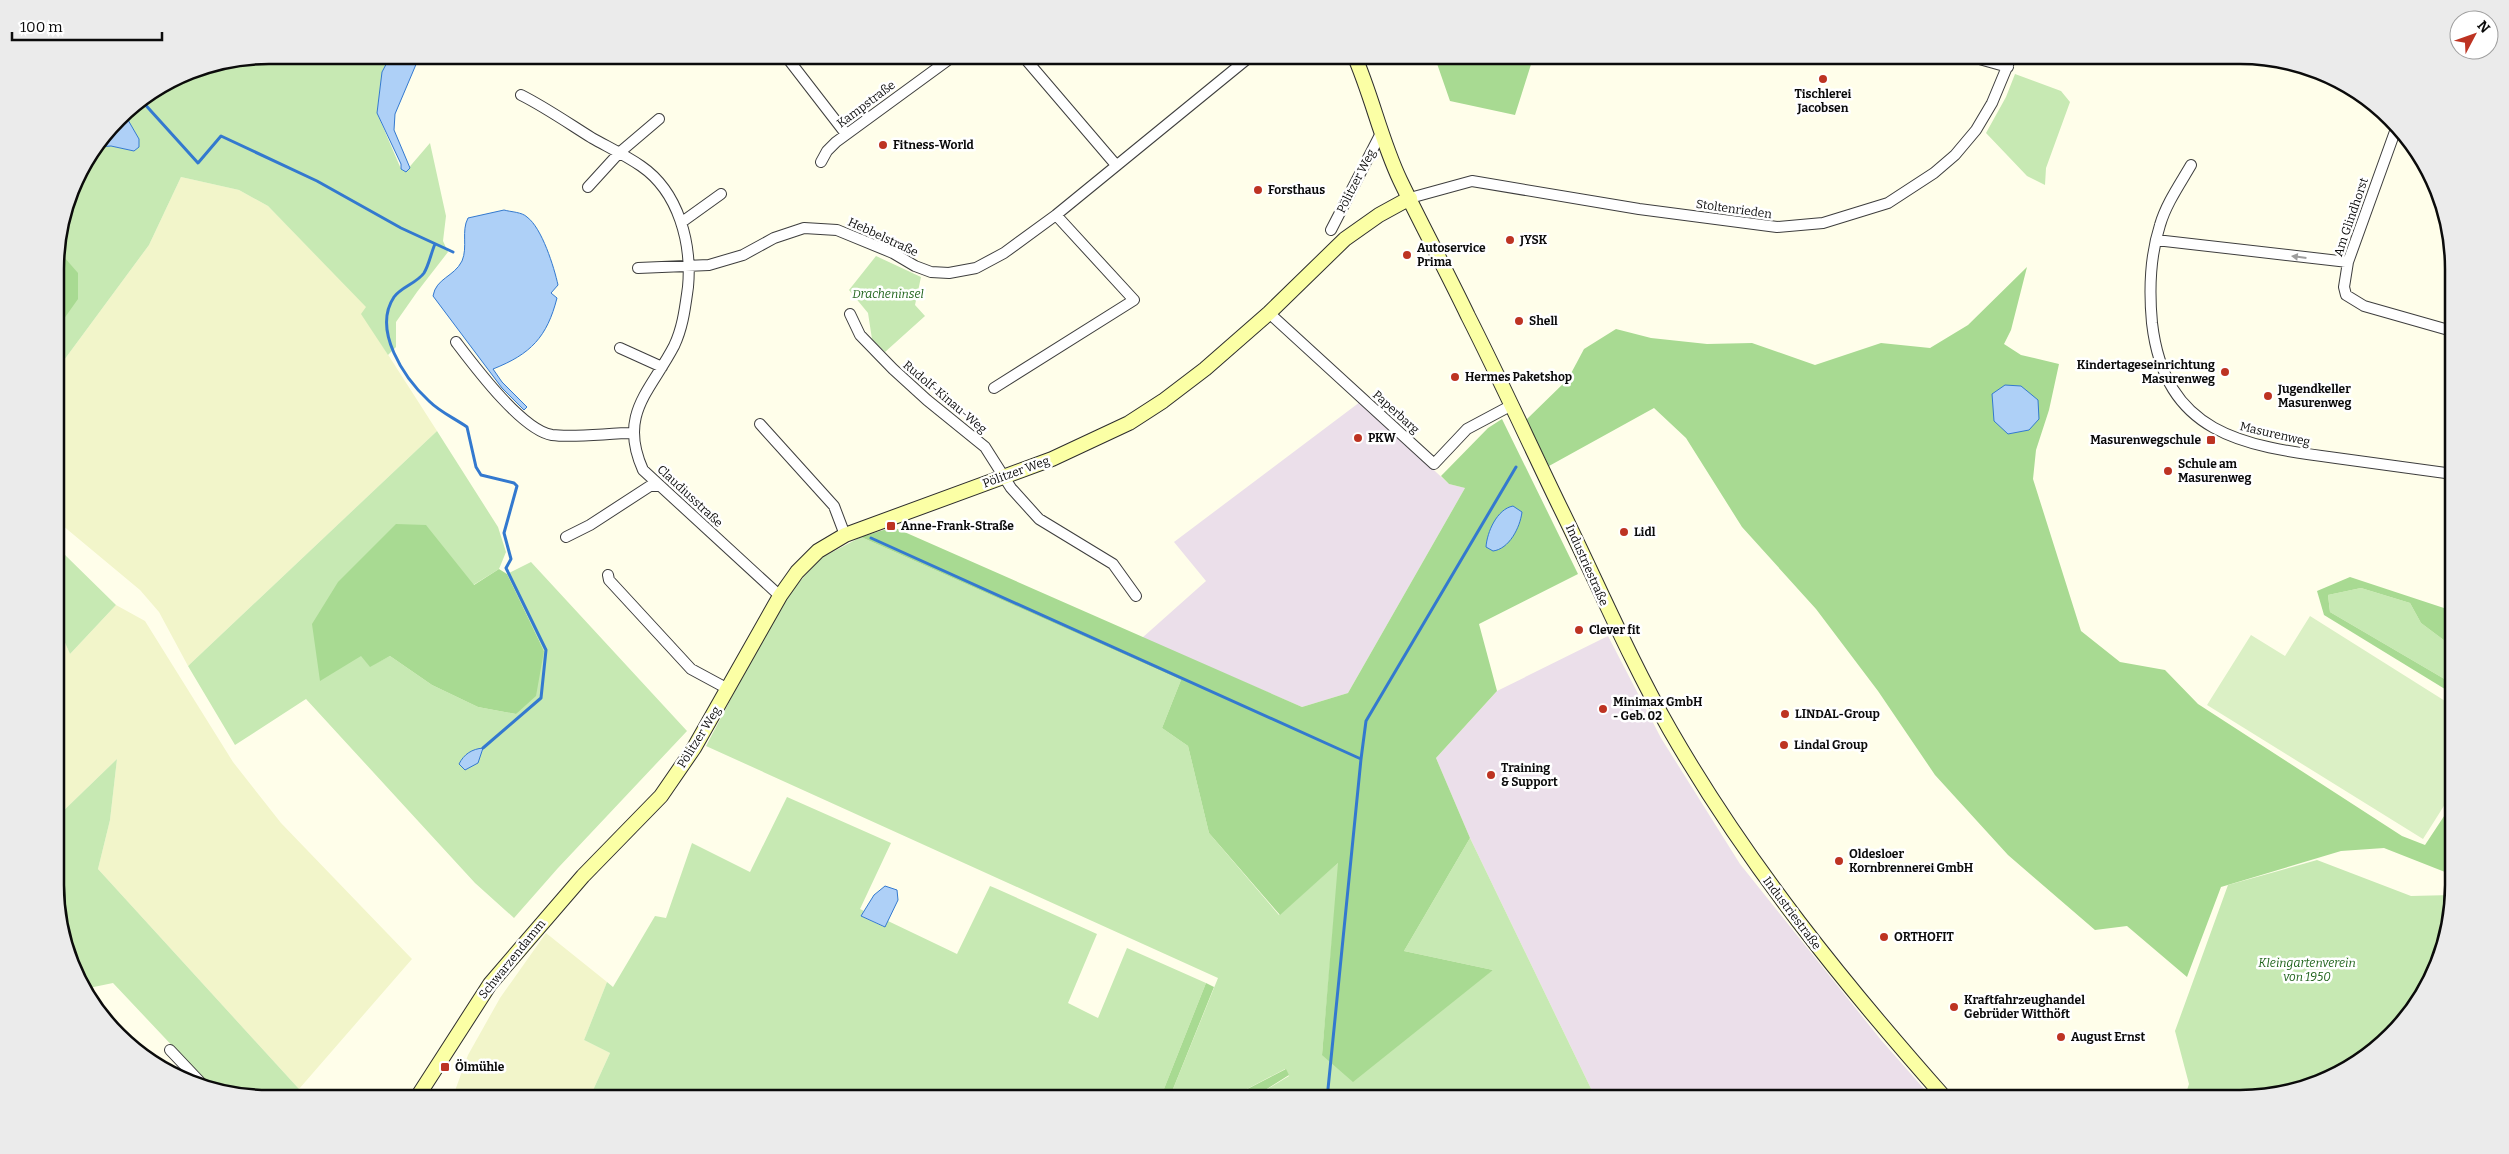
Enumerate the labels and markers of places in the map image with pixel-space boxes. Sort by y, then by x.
marker: Tischlerei Jacobsen [1817,73,1829,85]
place label: Tischlerei Jacobsen [1795,87,1852,115]
place label: Fitness-World [893,138,975,152]
marker: Fitness-World [877,139,889,151]
place label: Forsthaus [1268,183,1325,197]
marker: Forsthaus [1252,184,1264,196]
place label: JYSK [1519,233,1548,247]
marker: JYSK [1504,234,1516,246]
place label: Autoservice Prima [1417,241,1486,269]
marker: Autoservice Prima [1401,249,1413,261]
place label: Shell [1529,314,1558,328]
marker: Shell [1513,315,1525,327]
place label: Kindertageseinrichtung Masurenweg [2077,358,2215,386]
marker: Kindertageseinrichtung Masurenweg [2219,366,2231,378]
place label: Hermes Paketshop [1465,370,1572,384]
marker: Hermes Paketshop [1449,371,1461,383]
place label: Jugendkeller Masurenweg [2277,382,2351,410]
marker: Jugendkeller Masurenweg [2262,390,2274,402]
place label: PKW [1368,431,1396,445]
marker: PKW [1352,432,1364,444]
place label: Masurenwegschule [2090,433,2201,447]
marker: Masurenwegschule [2205,434,2217,446]
place label: Schule am Masurenweg [2178,457,2251,485]
marker: Schule am Masurenweg [2162,465,2174,477]
place label: Anne-Frank-Straße [901,519,1014,533]
marker: Anne-Frank-Straße [885,520,897,532]
place label: Lidl [1634,525,1656,539]
marker: Lidl [1618,526,1630,538]
place label: Clever fit [1589,623,1641,637]
marker: Clever fit [1573,624,1585,636]
place label: Minimax GmbH - Geb. 02 [1613,695,1703,723]
marker: Minimax GmbH - Geb. 02 [1597,703,1609,715]
place label: LINDAL-Group [1795,707,1880,721]
marker: LINDAL-Group [1779,708,1791,720]
place label: Lindal Group [1794,738,1868,752]
marker: Lindal Group [1778,739,1790,751]
place label: Training & Support [1501,761,1558,789]
marker: Training & Support [1485,769,1497,781]
place label: Oldesloer Kornbrennerei GmbH [1849,847,1974,875]
marker: Oldesloer Kornbrennerei GmbH [1833,855,1845,867]
place label: ORTHOFIT [1894,930,1954,944]
marker: ORTHOFIT [1878,931,1890,943]
place label: Kraftfahrzeughandel Gebrüder Witthöft [1964,993,2085,1021]
marker: Kraftfahrzeughandel Gebrüder Witthöft [1948,1001,1960,1013]
place label: August Ernst [2071,1030,2146,1044]
marker: August Ernst [2055,1031,2067,1043]
place label: Ölmühle [455,1059,505,1074]
marker: Ölmühle [439,1061,451,1073]

